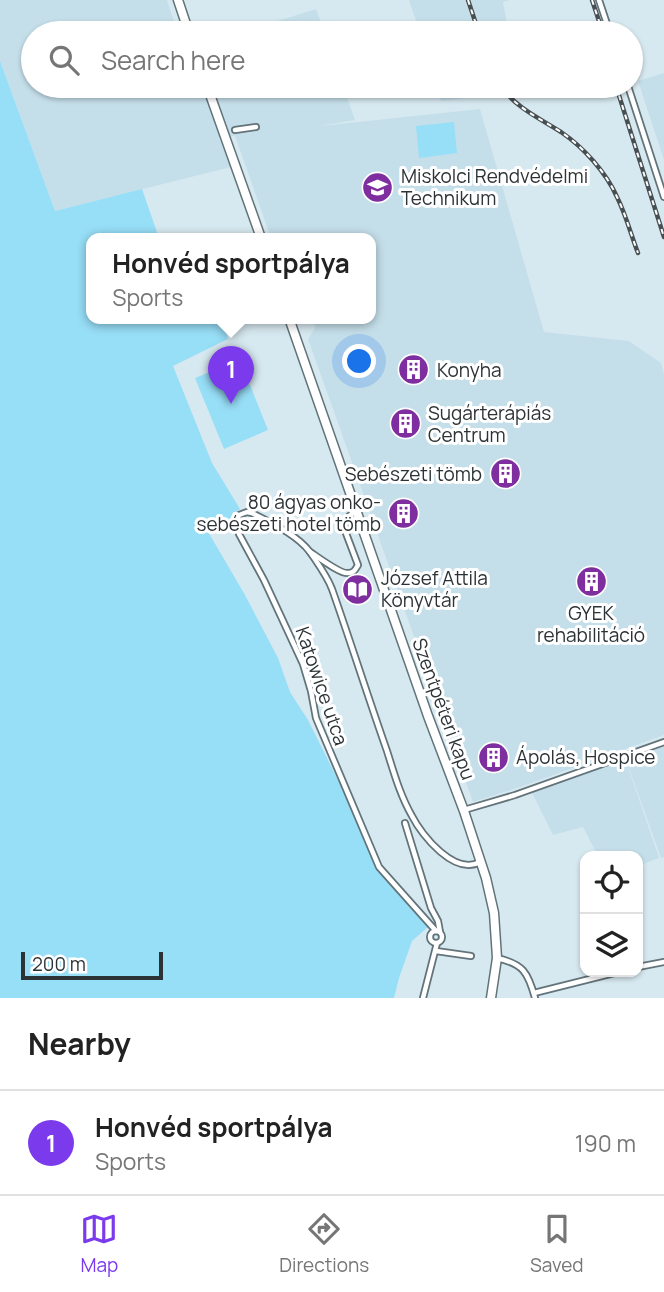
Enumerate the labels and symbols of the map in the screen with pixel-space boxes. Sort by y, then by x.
place label: Miskolci Rendvédelmi Technikum [401,163,588,211]
school or university icon: Miskolci Rendvédelmi Technikum [361,170,395,204]
your location [342,344,376,378]
pin: 1 [208,346,254,404]
building icon: Konyha [397,353,431,387]
place label: Konyha [437,357,502,383]
place label: Sugárterápiás Centrum [428,400,551,448]
building icon: Sugárterápiás Centrum [388,407,422,441]
building icon: Sebészeti tömb [488,457,522,491]
place label: Sebészeti tömb [345,461,482,487]
place label: 80 ágyas onko- sebészeti hotel tömb [196,489,381,537]
building icon: 80 ágyas onko- sebészeti hotel tömb [387,496,421,530]
place label: József Attila Könyvtár [381,565,488,613]
building icon: GYEK rehabilitáció [574,565,608,599]
library icon: József Attila Könyvtár [341,572,375,606]
place label: GYEK rehabilitáció [537,600,645,648]
street label: Katowice utca [290,623,354,749]
street label: Szentpéteri kapu [406,635,482,783]
building icon: Ápolás, Hospice [476,740,510,774]
place label: Ápolás, Hospice [516,744,655,770]
scale bar [21,949,163,981]

